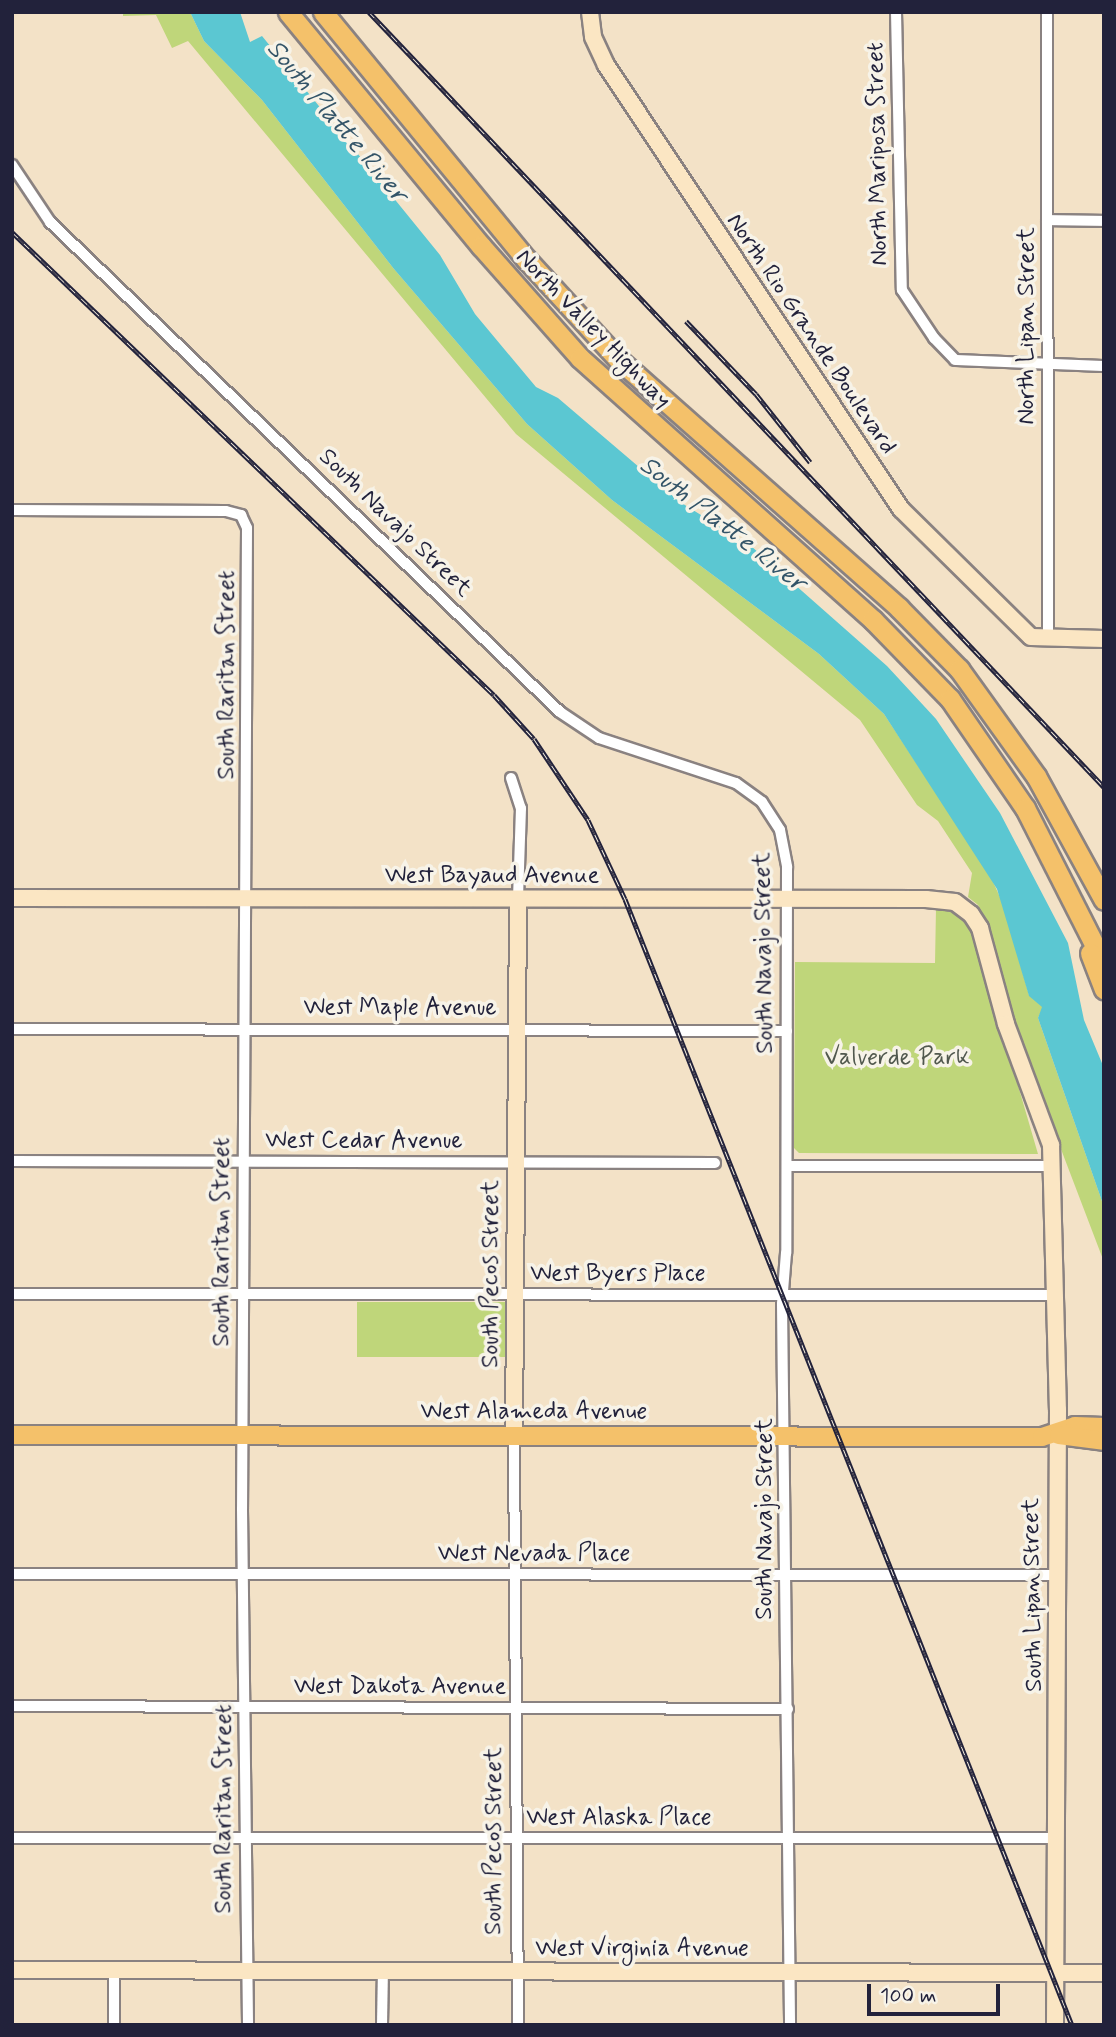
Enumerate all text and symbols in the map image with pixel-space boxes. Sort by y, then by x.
water label: South Platte River [259,35,413,209]
street label: North Mariposa Street [862,40,894,268]
street label: North Rio Grande Boulevard [721,211,901,457]
street label: North Lipan Street [1013,227,1041,425]
street label: North Valley Highway [509,242,677,416]
street label: South Navajo Street [313,443,477,603]
water label: South Platte River [633,451,811,599]
street label: South Raritan Street [213,569,241,781]
street label: South Navajo Street [748,852,780,1054]
street label: West Bayaud Avenue [385,862,599,890]
street label: West Maple Avenue [301,994,499,1022]
park label: Valverde Park [827,1044,967,1072]
street label: West Cedar Avenue [263,1127,465,1155]
street label: South Raritan Street [208,1136,236,1348]
street label: South Pecos Street [477,1180,505,1368]
street label: West Byers Place [530,1260,706,1288]
street label: West Alameda Avenue [419,1398,649,1426]
street label: South Navajo Street [751,1418,779,1620]
street label: South Lipan Street [1017,1498,1049,1692]
street label: West Nevada Place [438,1540,630,1568]
street label: West Dakota Avenue [294,1673,506,1701]
street label: South Raritan Street [210,1703,238,1915]
street label: South Pecos Street [480,1747,508,1935]
street label: West Alaska Place [526,1804,712,1832]
street label: West Virginia Avenue [534,1935,750,1963]
scale bar [871,1970,1004,2014]
text: 100 m [880,1982,936,2010]

